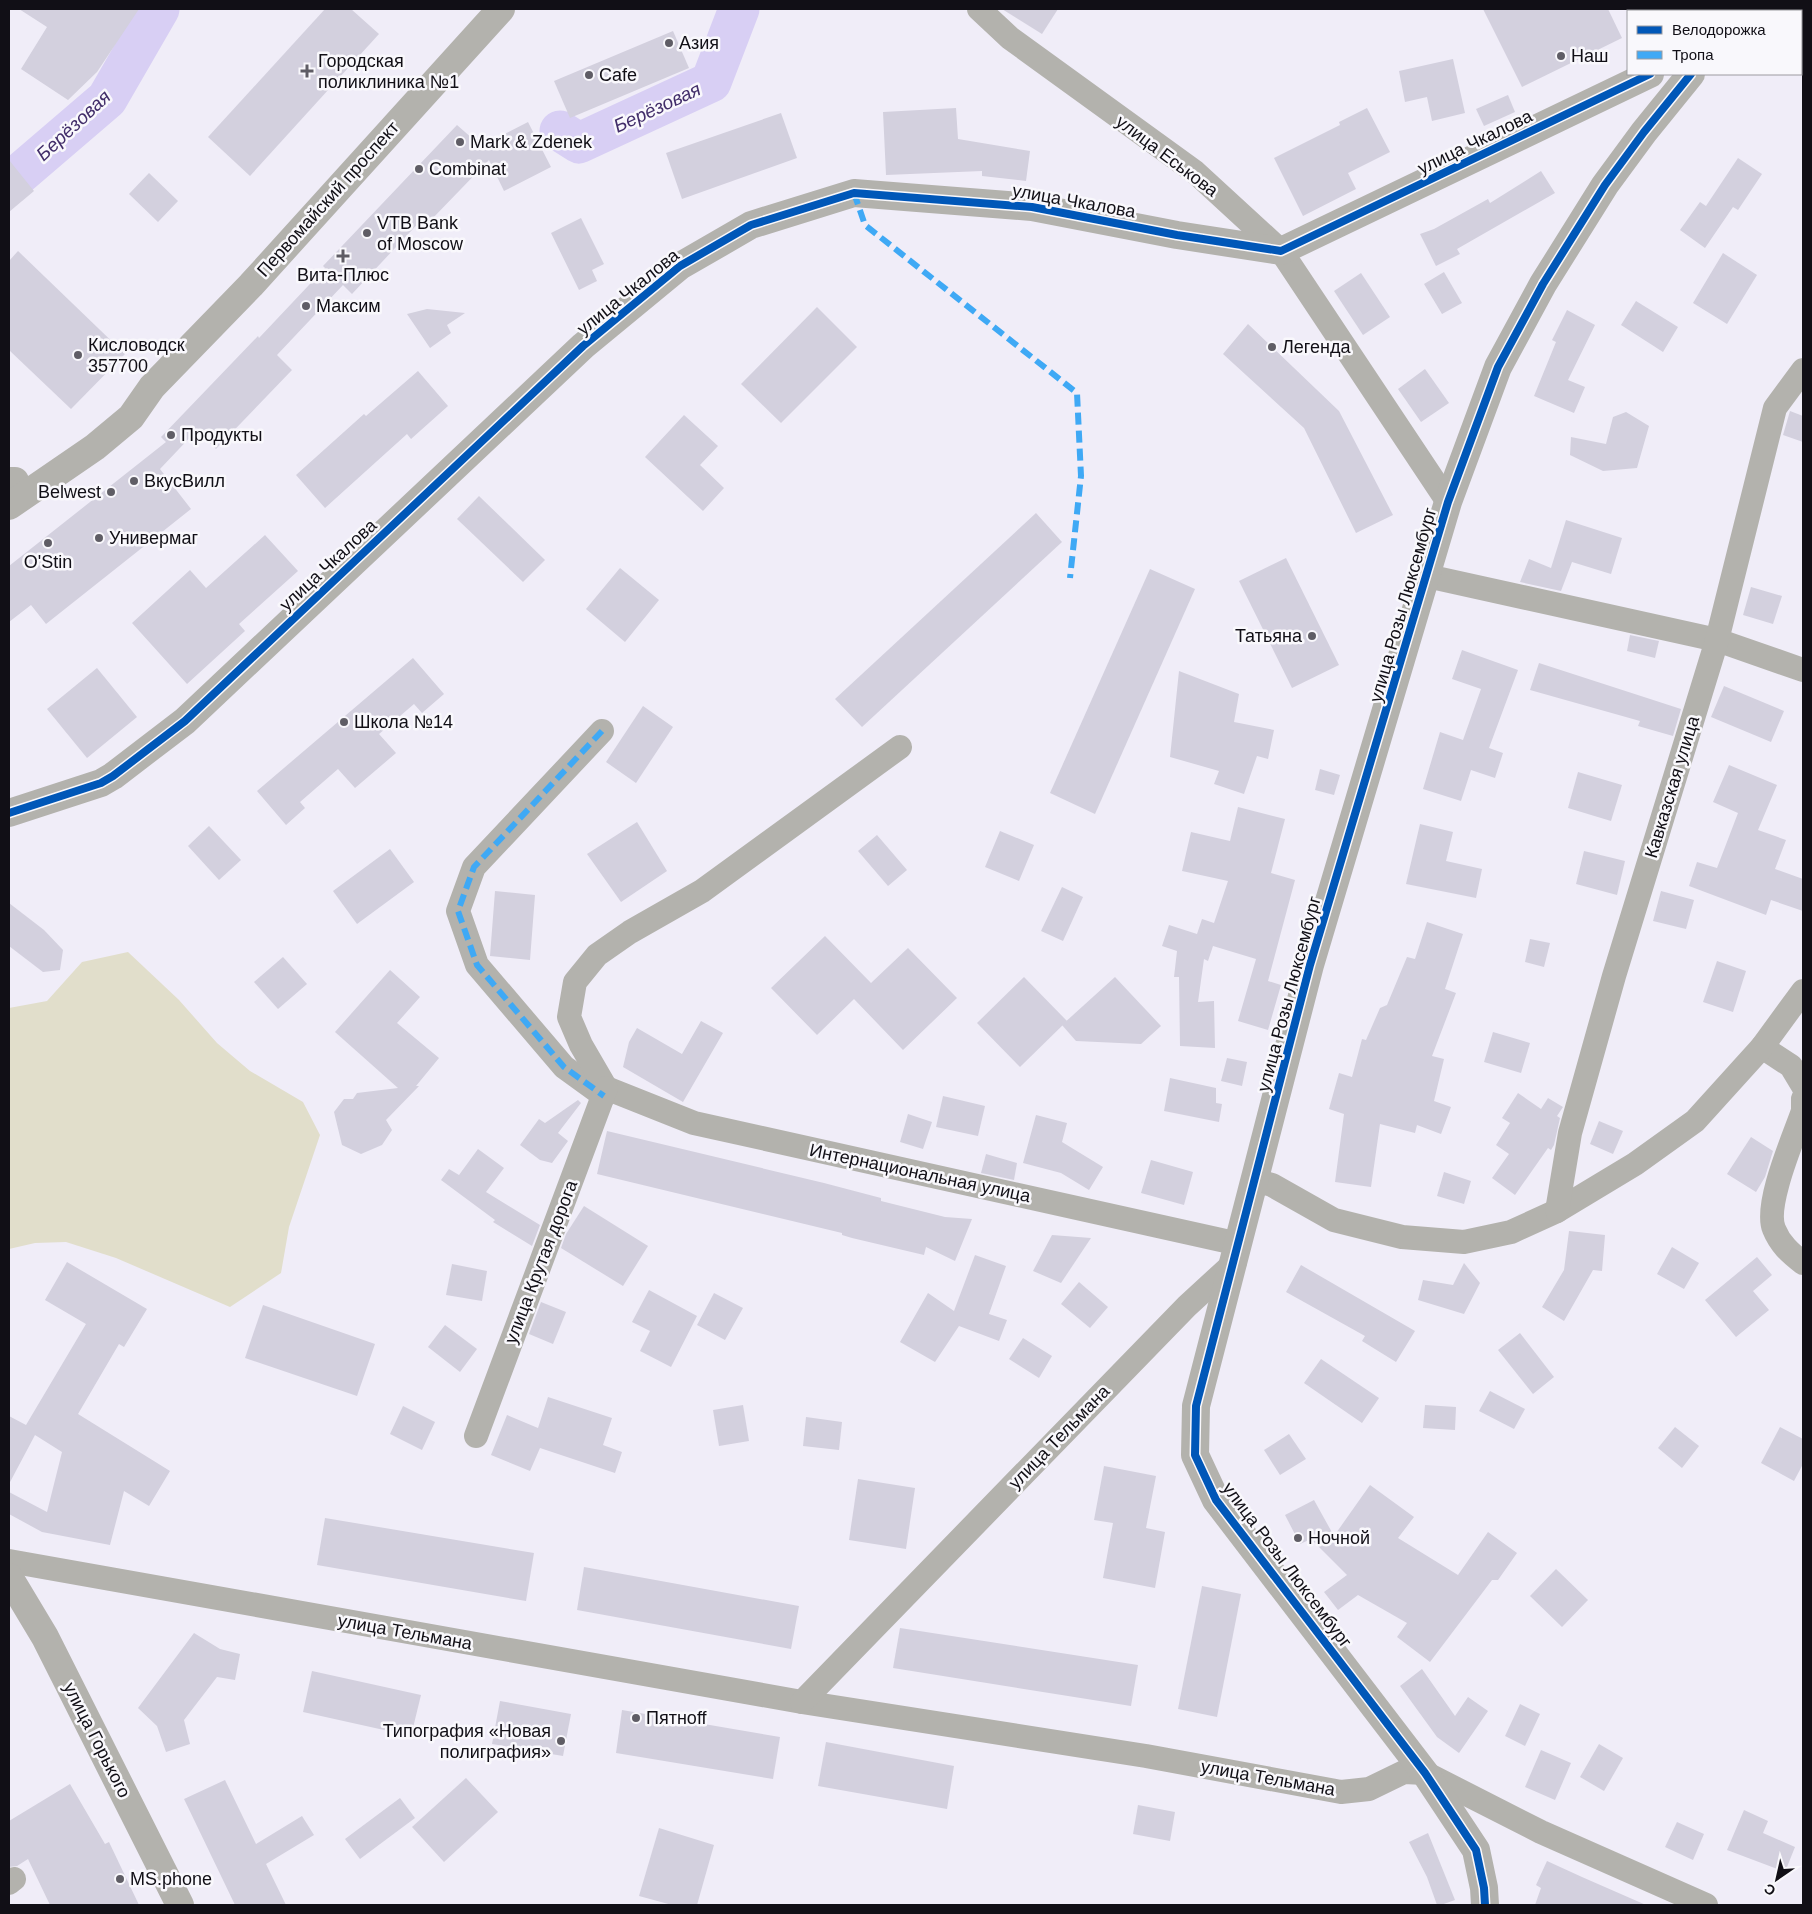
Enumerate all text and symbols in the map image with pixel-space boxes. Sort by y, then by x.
legend [1627,10,1802,75]
text: Велодорожка [1672,21,1766,38]
place label: Азия [679,33,719,53]
marker: Азия [663,37,675,49]
place label: Наш [1571,46,1608,66]
text: Тропа [1672,46,1714,63]
marker: Наш [1555,50,1567,62]
place label: Городская поликлиника №1 [318,51,459,92]
marker: Городская поликлиника №1 [300,64,314,78]
place label: Cafe [599,65,637,85]
marker: Cafe [583,69,595,81]
water label: Берёзовая [610,78,704,137]
water label: Берёзовая [32,86,115,165]
street label: улица Чкалова [1415,105,1536,178]
street label: улица Еськова [1112,111,1223,201]
street label: Первомайский проспект [253,117,403,281]
place label: Mark & Zdenek [470,132,593,152]
marker: Mark & Zdenek [454,136,466,148]
place label: Combinat [429,159,506,179]
marker: Combinat [413,163,425,175]
street label: улица Чкалова [1011,180,1138,222]
place label: VTB Bank of Moscow [377,213,464,254]
marker: VTB Bank of Moscow [361,227,373,239]
street label: улица Чкалова [573,244,684,339]
marker: Вита-Плюс [337,250,349,262]
place label: Вита-Плюс [297,265,389,285]
place label: Максим [316,296,381,316]
marker: Максим [300,300,312,312]
place label: Кисловодск 357700 [88,335,185,376]
place label: Легенда [1282,337,1351,357]
marker: Легенда [1266,341,1278,353]
marker: Кисловодск 357700 [72,349,84,361]
place label: Продукты [181,425,262,445]
marker: Продукты [165,429,177,441]
place label: ВкусВилл [144,471,225,491]
marker: ВкусВилл [128,475,140,487]
place label: Belwest [38,482,101,502]
marker: Belwest [105,486,117,498]
street label: улица Розы Люксембург [1366,505,1441,705]
street label: улица Чкалова [276,514,381,615]
place label: Универмаг [109,528,198,548]
marker: Универмаг [93,532,105,544]
marker: O'Stin [42,537,54,549]
place label: O'Stin [24,552,72,572]
place label: Татьяна [1235,626,1303,646]
marker: Татьяна [1306,630,1318,642]
place label: Школа №14 [354,712,453,732]
street label: Кавказская улица [1641,713,1703,861]
marker: Школа №14 [338,716,350,728]
street label: улица Розы Люксембург [1253,894,1325,1094]
street label: Интернациональная улица [808,1140,1033,1206]
street label: улица Крутая дорога [501,1177,582,1346]
street label: улица Тельмана [1005,1380,1114,1493]
street label: улица Розы Люксембург [1218,1478,1356,1652]
place label: Ночной [1308,1528,1370,1548]
marker: Ночной [1292,1532,1304,1544]
street label: улица Тельмана [336,1610,475,1654]
street label: улица Горького [59,1679,135,1801]
place label: Пятнoff [646,1708,708,1728]
marker: Пятнoff [630,1712,642,1724]
place label: Типография «Новая полиграфия» [383,1721,551,1762]
marker: Типография «Новая полиграфия» [555,1735,567,1747]
street label: улица Тельмана [1199,1756,1338,1800]
north arrow [1752,1854,1802,1904]
place label: MS.phone [130,1869,212,1889]
marker: MS.phone [114,1873,126,1885]
text: С [1761,1880,1778,1899]

